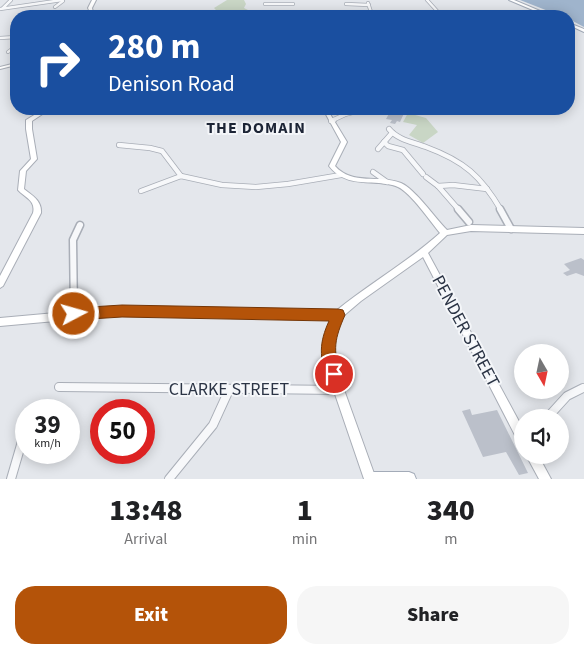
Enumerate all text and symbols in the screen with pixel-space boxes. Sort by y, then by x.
text: 280 m [108,22,200,72]
icon: right [25,30,90,95]
text: Denison Road [108,68,235,100]
district label: THE DOMAIN [206,117,306,139]
street label: PENDER STREET [426,271,506,392]
position arrow [47,287,99,339]
north arrow [514,344,569,399]
map controls [514,344,569,464]
pin [313,353,355,395]
icon: arrive [320,360,348,388]
street label: CLARKE STREET [169,377,290,402]
speed limit sign: 50 [90,399,155,464]
text: 39 [34,407,61,443]
button: sound [514,409,569,464]
text: km/h [34,435,61,452]
text: 13:48 [109,489,183,532]
text: 1 [297,489,313,532]
text: 340 [427,489,475,532]
text: Arrival [124,528,167,550]
text: min [292,528,318,550]
text: m [444,528,457,550]
button: Exit [15,586,287,644]
button: Share [297,586,569,644]

